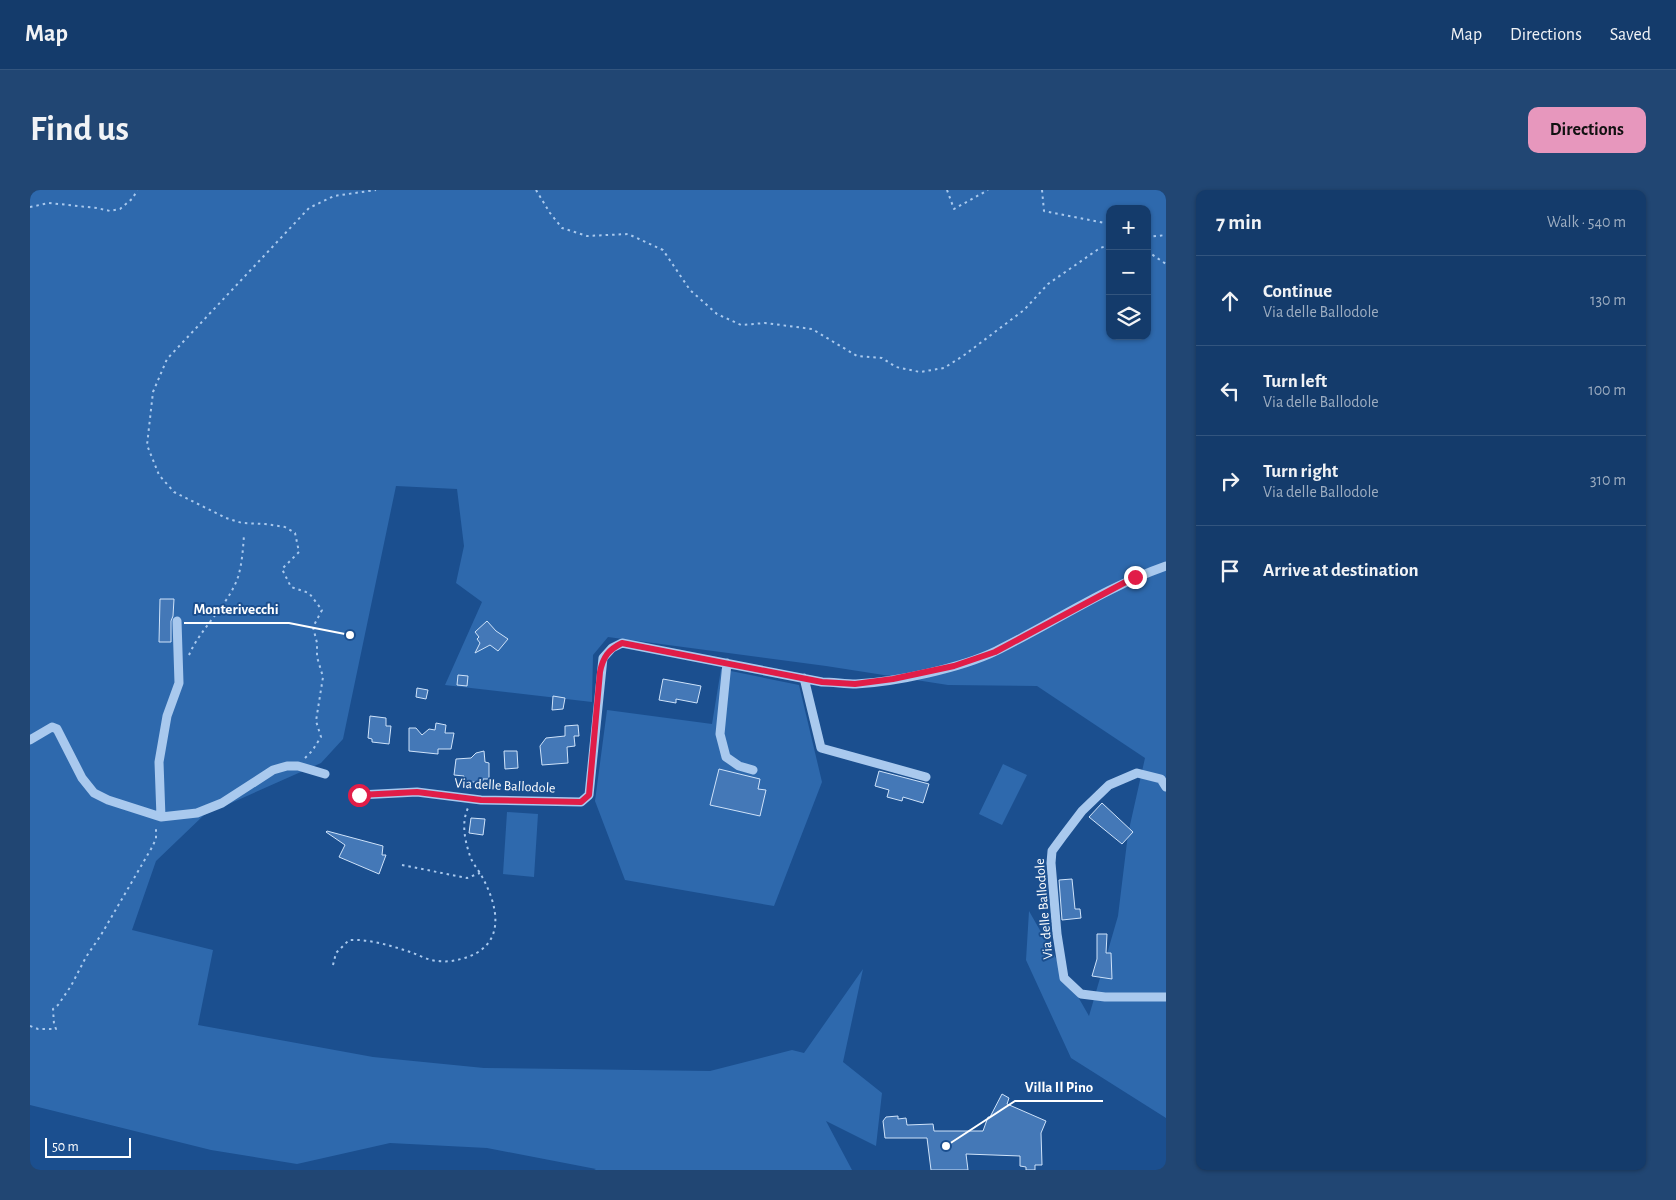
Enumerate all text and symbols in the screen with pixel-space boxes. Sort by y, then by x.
text: Map [25,22,68,46]
text: Map [1451,26,1482,44]
text: Directions [1510,26,1582,44]
text: Saved [1610,26,1651,44]
button: Directions [1528,107,1646,153]
text: Find us [30,112,129,147]
map controls [1106,205,1151,340]
button: + [1106,205,1151,250]
text: 7 min [1216,212,1262,233]
text: Walk · 540 m [1547,214,1626,230]
button: − [1106,250,1151,295]
text: Continue [1263,282,1332,301]
icon: ahead [1216,287,1244,315]
text: 130 m [1590,292,1626,308]
button: layers [1106,295,1151,340]
text: Via delle Ballodole [1263,304,1379,320]
text: Turn left [1263,372,1327,391]
icon: left [1216,377,1244,405]
text: 100 m [1588,382,1626,398]
text: Via delle Ballodole [1263,394,1379,410]
text: Turn right [1263,462,1338,481]
icon: right [1216,467,1244,495]
text: 310 m [1590,472,1626,488]
text: Via delle Ballodole [1263,484,1379,500]
icon: arrive [1216,557,1244,585]
text: Arrive at destination [1263,561,1419,580]
route end [1124,566,1147,589]
callout: Monterivecchi [184,593,289,623]
text: Monterivecchi [193,602,279,617]
street label: Via delle Ballodole [454,776,556,796]
route start [348,784,371,807]
street label: Via delle Ballodole [1033,858,1055,960]
callout: Villa Il Pino [1015,1071,1103,1101]
text: Villa Il Pino [1025,1080,1093,1095]
scale bar [45,1135,131,1158]
text: 50 m [52,1140,79,1154]

